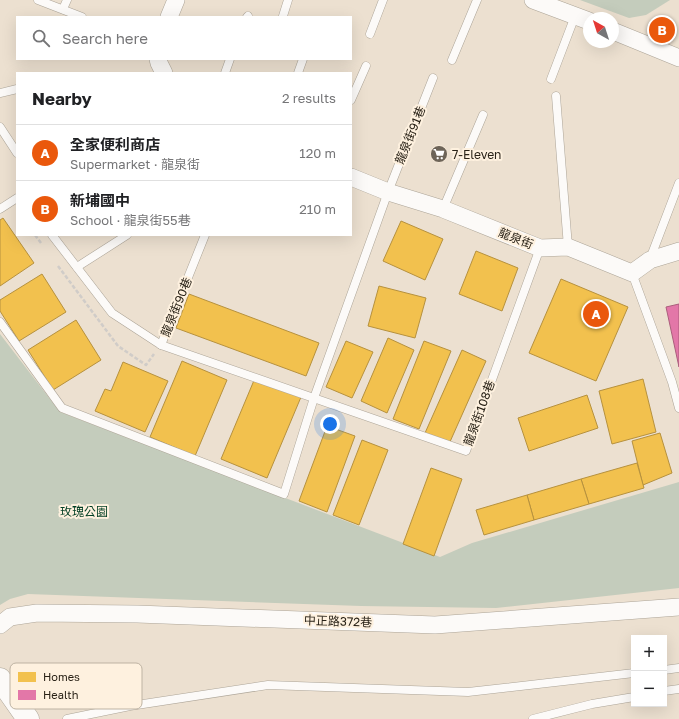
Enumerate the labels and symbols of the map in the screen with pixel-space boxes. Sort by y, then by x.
north arrow [583,12,619,48]
pin: B [649,15,675,45]
street label: 龍泉街91巷 [392,104,428,166]
supermarket icon: 7-Eleven [429,144,449,164]
place label: 7-Eleven [452,147,502,162]
street label: 龍泉街 [496,224,536,252]
street label: 龍泉街90巷 [157,275,195,339]
pin: A [583,299,609,329]
street label: 龍泉街108巷 [460,378,498,448]
your location [320,414,340,434]
park label: 玫瑰公園 [60,504,108,519]
street label: 中正路372巷 [304,612,372,630]
legend [10,663,142,709]
text: Homes [43,670,80,683]
text: Health [43,688,78,701]

